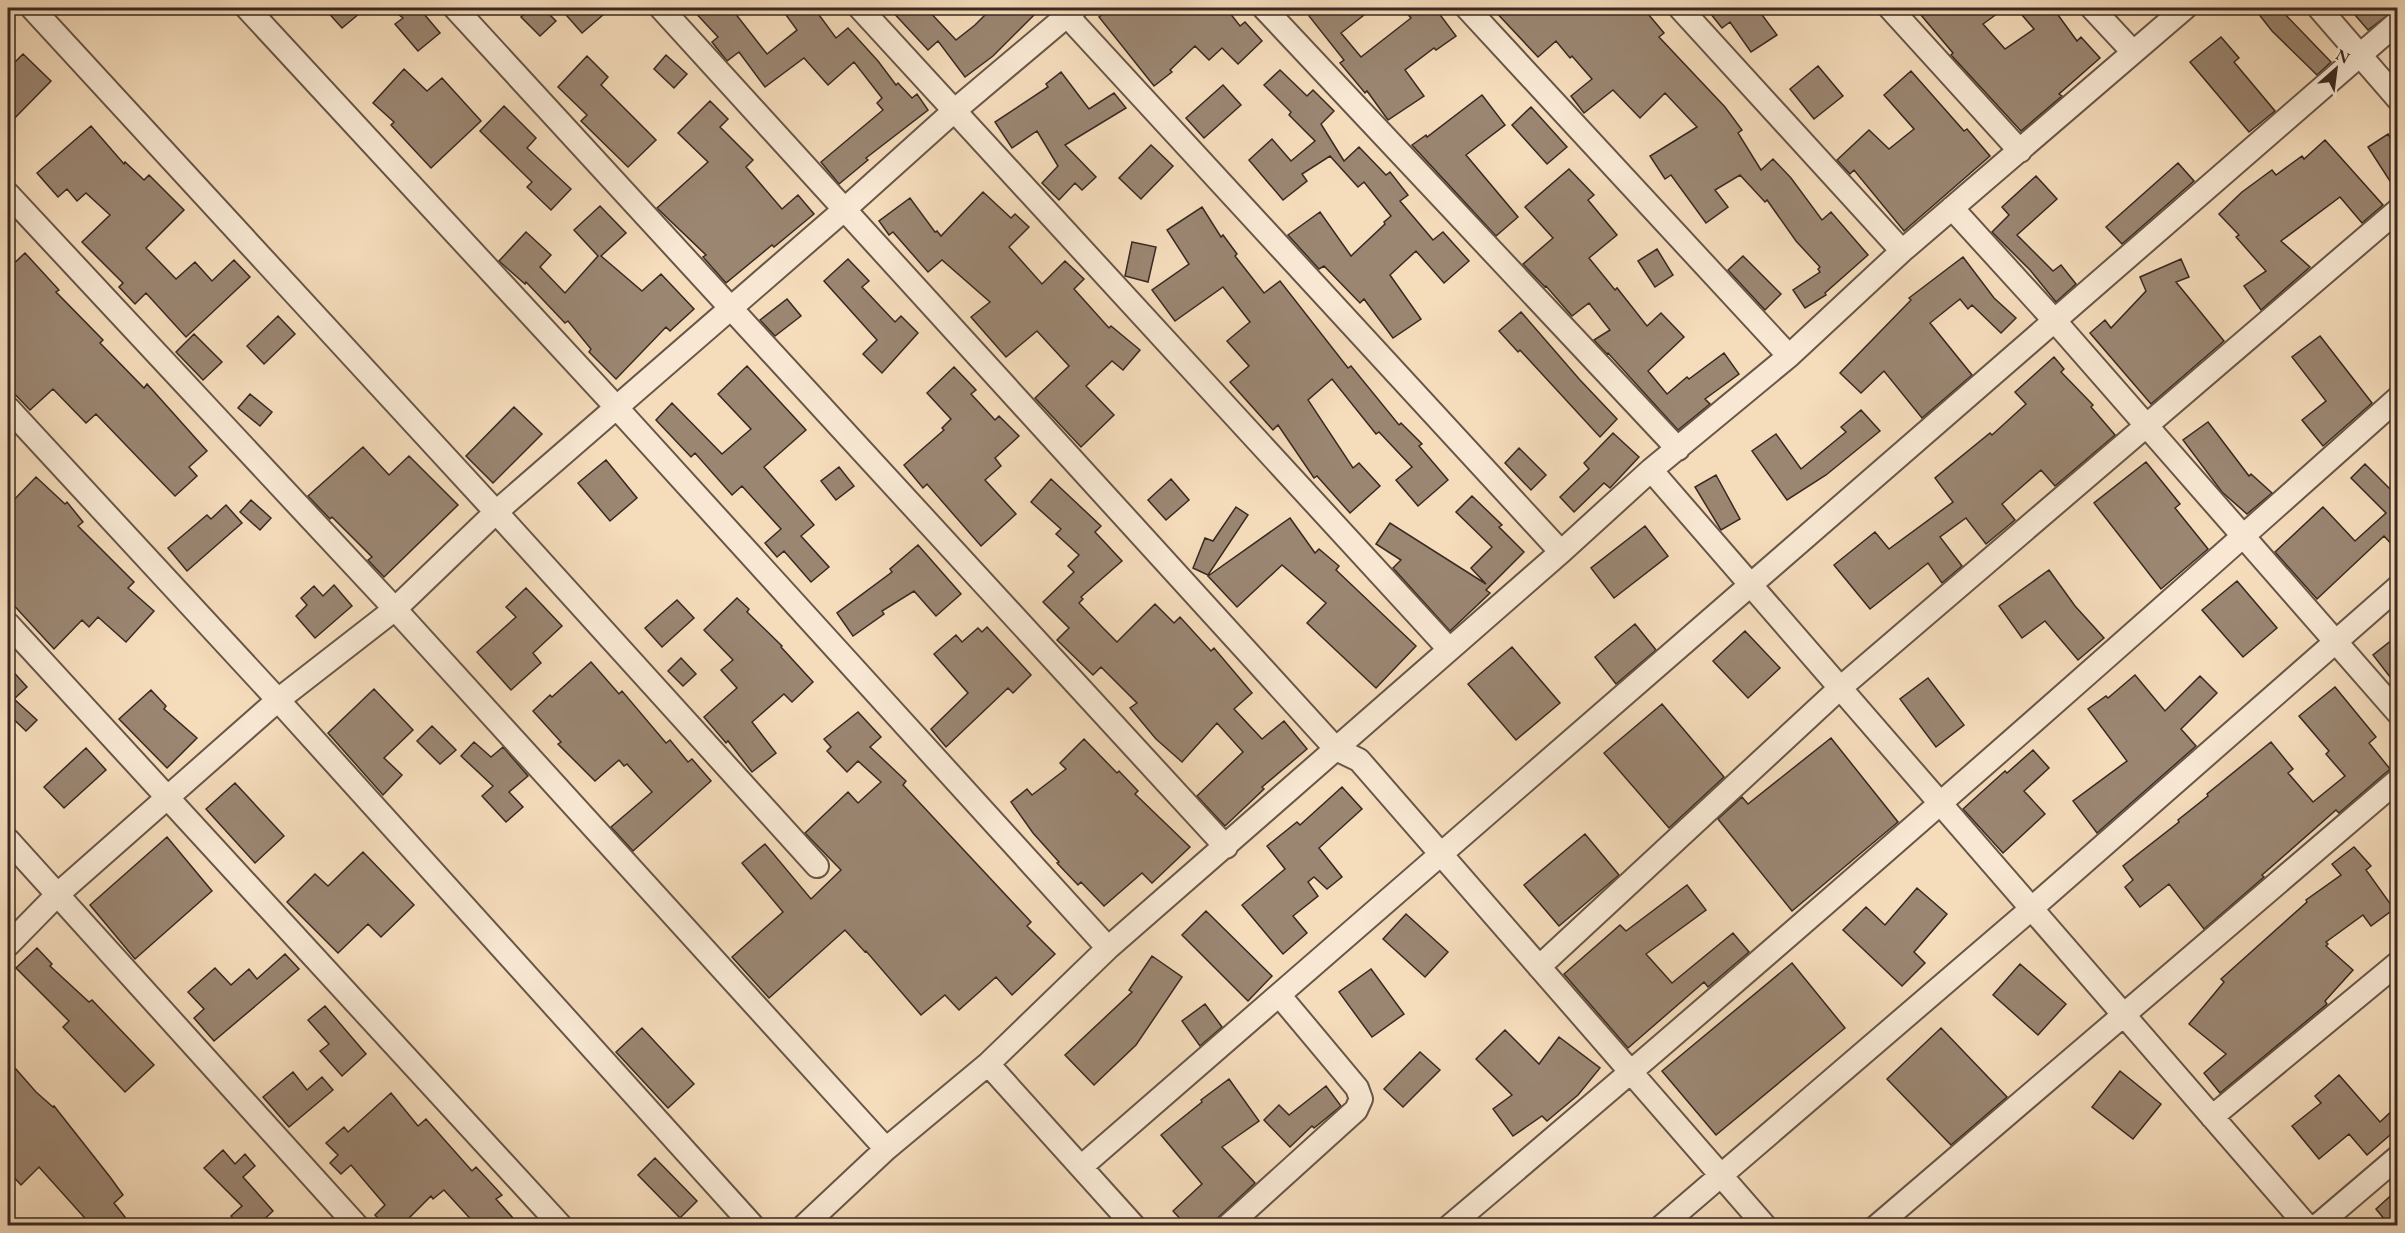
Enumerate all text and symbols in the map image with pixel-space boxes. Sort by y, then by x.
north arrow [2306,39,2366,99]
text: N [2332,44,2353,69]

